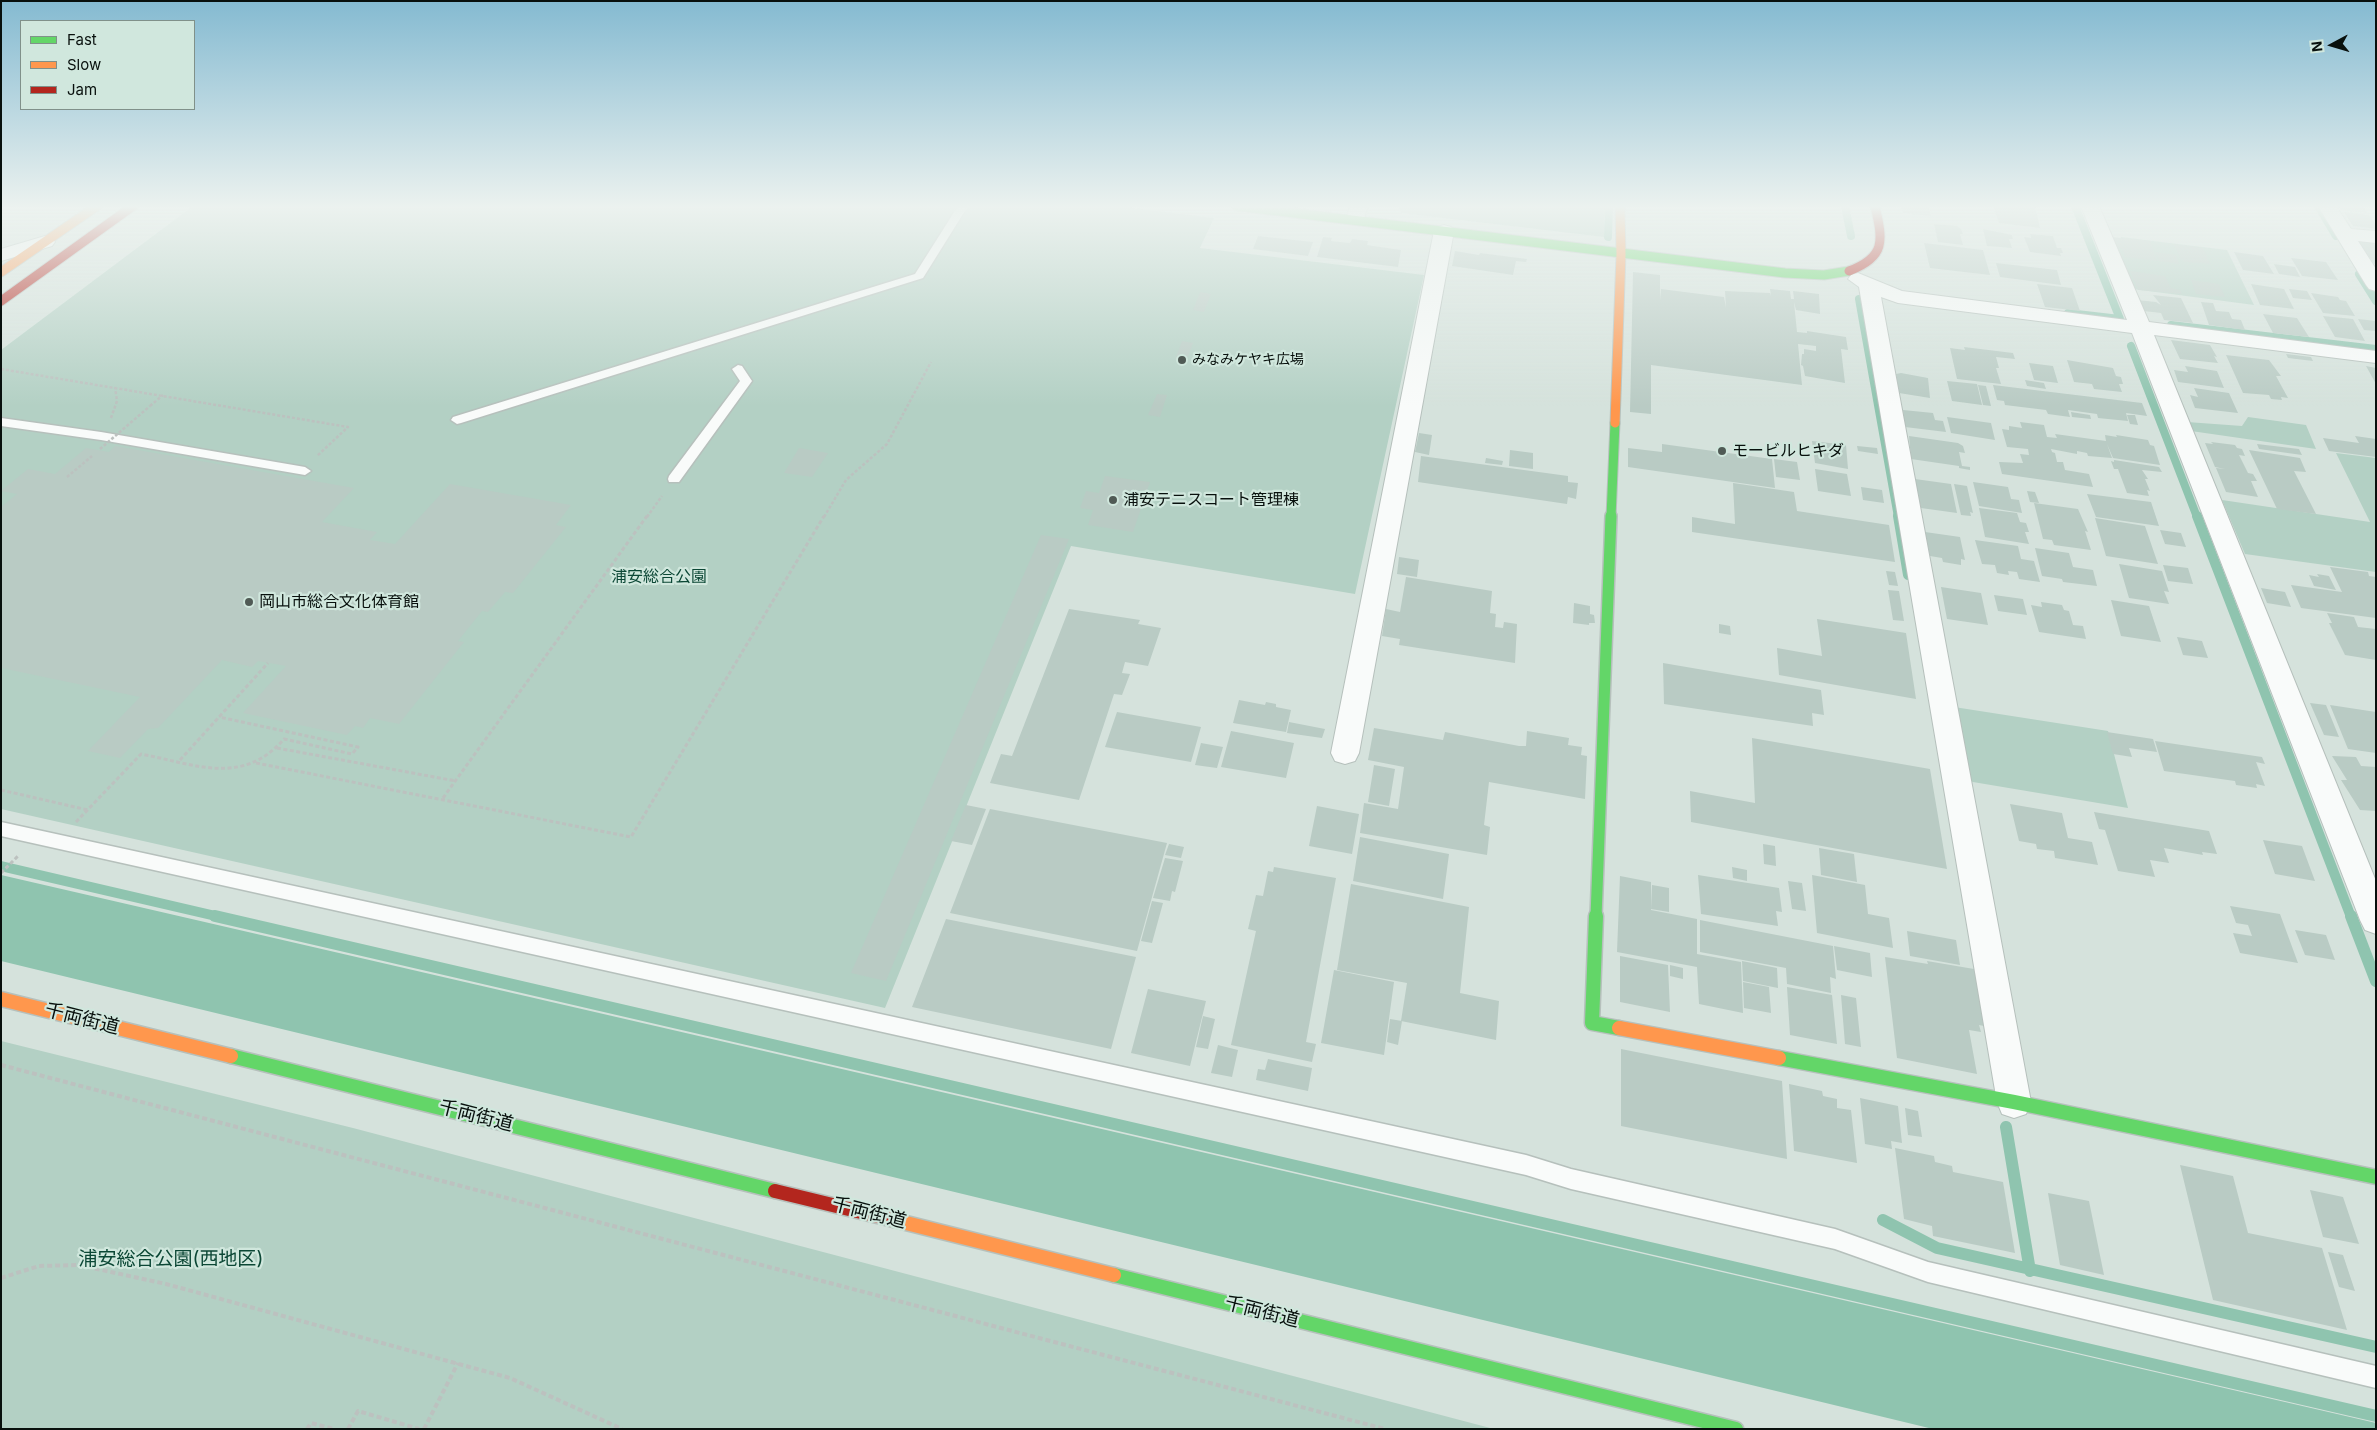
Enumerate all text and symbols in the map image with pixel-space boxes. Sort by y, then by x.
legend [20,20,195,110]
north arrow [2307,20,2357,70]
text: Fast [67,30,97,49]
text: N [2308,40,2326,53]
text: Slow [67,55,101,74]
text: Jam [67,80,97,99]
place label: みなみケヤキ広場 [1192,352,1304,368]
marker: みなみケヤキ広場 [1176,354,1188,366]
place label: モービルヒキダ [1732,441,1844,461]
marker: モービルヒキダ [1716,445,1728,457]
place label: 浦安テニスコート管理棟 [1123,490,1299,510]
marker: 浦安テニスコート管理棟 [1107,494,1119,506]
park label: 浦安総合公園 [611,567,707,587]
place label: 岡山市総合文化体育館 [259,592,419,612]
marker: 岡山市総合文化体育館 [243,596,255,608]
street label: 千両街道 [42,999,122,1039]
street label: 千両街道 [436,1096,516,1136]
street label: 千両街道 [829,1193,909,1233]
park label: 浦安総合公園(西地区) [79,1248,263,1270]
street label: 千両街道 [1222,1292,1302,1332]

